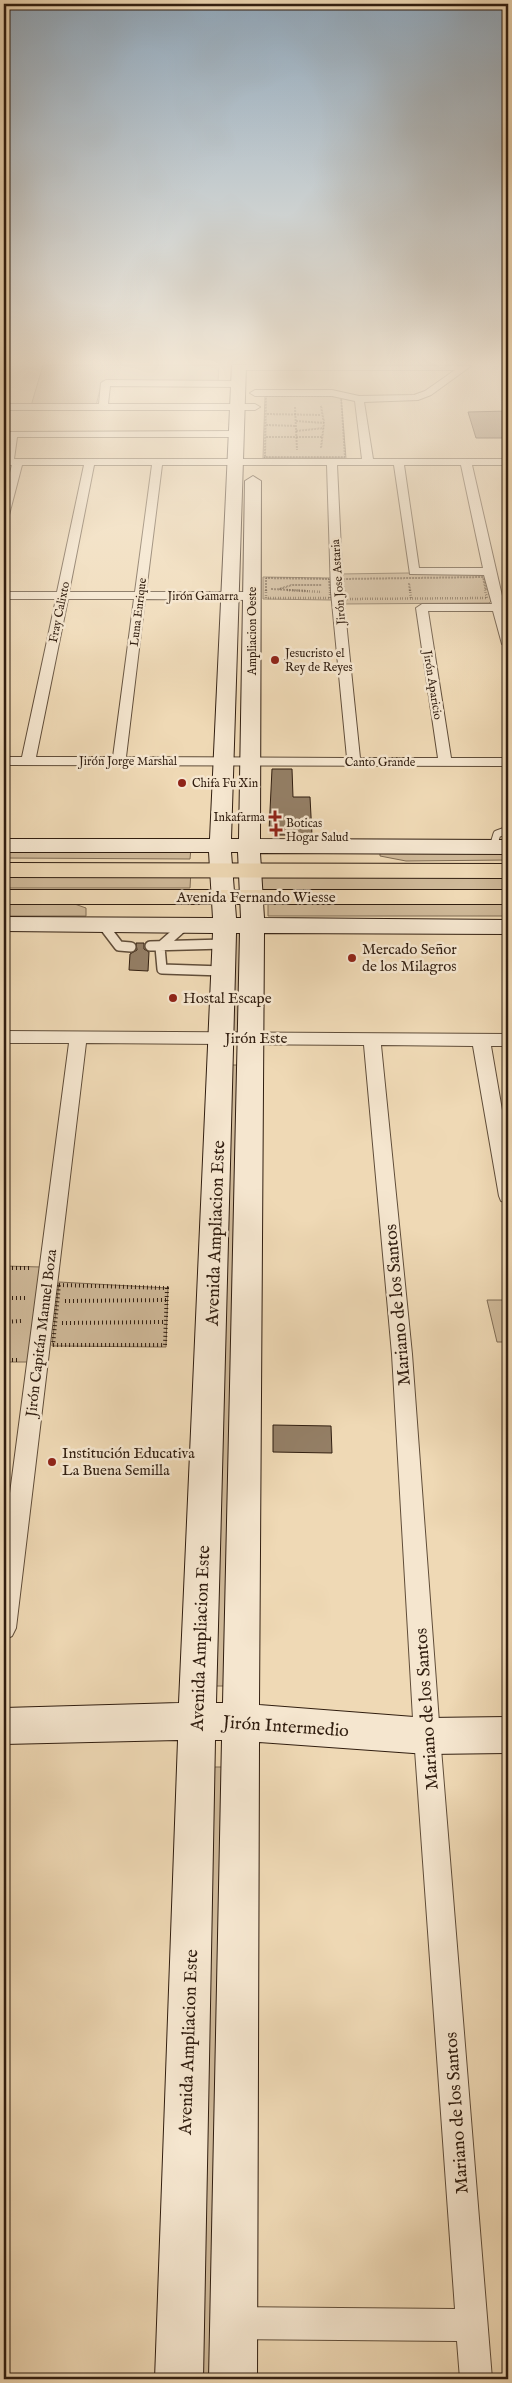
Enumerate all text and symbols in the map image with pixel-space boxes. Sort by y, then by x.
street label: Jirón Jose Astaria [328,538,350,627]
street label: Luna Enrique [127,576,151,647]
street label: Fray Calixto [46,580,73,644]
street label: Ampliacion Oeste [245,586,261,676]
street label: Jirón Gamarra [165,589,239,605]
place label: Jesucristo el Rey de Reyes [283,646,353,675]
street label: Jirón Aparicio [418,647,445,721]
marker: Jesucristo el Rey de Reyes [269,654,281,666]
street label: Jirón Jorge Marshal [77,754,178,770]
street label: Canto Grande [345,755,416,770]
place label: Chifa Fu Xin [192,776,259,791]
marker: Chifa Fu Xin [176,777,188,789]
place label: Inkafarma [213,810,266,825]
marker: Inkafarma [269,811,281,823]
place label: Boticas Hogar Salud [286,816,349,845]
marker: Boticas Hogar Salud [270,824,282,836]
street label: Avenida Fernando Wiesse [175,888,336,907]
place label: Mercado Señor de los Milagros [362,940,457,976]
marker: Mercado Señor de los Milagros [346,952,358,964]
place label: Hostal Escape [183,989,272,1008]
marker: Hostal Escape [167,992,179,1004]
street label: Jirón Este [223,1029,287,1048]
street label: Avenida Ampliacion Este [202,1140,231,1327]
street label: Mariano de los Santos [380,1223,417,1387]
street label: Jirón Capitán Manuel Boza [22,1248,61,1420]
place label: Institución Educativa La Buena Semilla [62,1444,195,1480]
marker: Institución Educativa La Buena Semilla [46,1456,58,1468]
street label: Avenida Ampliacion Este [187,1545,216,1732]
street label: Mariano de los Santos [410,1627,445,1791]
street label: Jirón Intermedio [220,1711,350,1743]
street label: Avenida Ampliacion Este [175,1949,204,2136]
street label: Mariano de los Santos [440,2031,475,2195]

